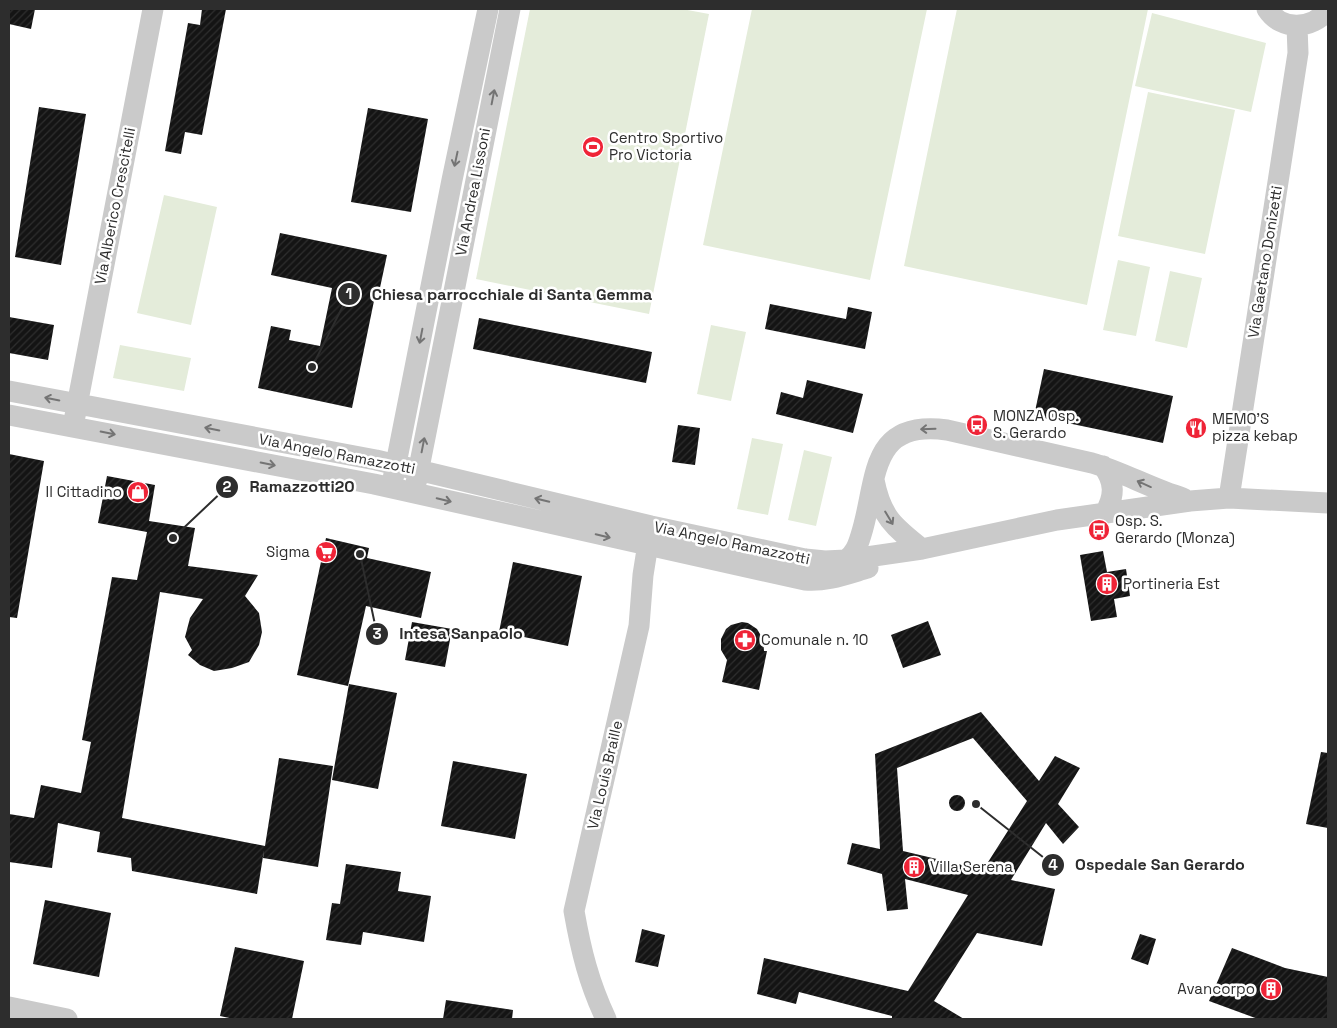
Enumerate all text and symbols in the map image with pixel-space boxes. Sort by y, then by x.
one-way arrow [488,89,498,105]
street label: Via Alberico Crescitelli [90,126,139,286]
street label: Via Andrea Lissoni [451,126,494,258]
place label: Centro Sportivo Pro Victoria [609,128,723,164]
sports icon: Centro Sportivo Pro Victoria [581,135,605,159]
one-way arrow [451,151,460,167]
street label: Via Gaetano Donizetti [1243,184,1286,339]
callout: Chiesa parrocchiale di Santa Gemma [336,279,662,310]
text: 1 [346,284,352,303]
text: Chiesa parrocchiale di Santa Gemma [372,284,652,305]
one-way arrow [416,327,426,343]
one-way arrow [45,394,61,403]
place label: MONZA Osp. S. Gerardo [993,406,1079,442]
place label: MEMO’S pizza kebap [1212,409,1298,445]
bus stop icon: MONZA Osp. S. Gerardo [965,413,989,437]
restaurant icon: MEMO’S pizza kebap [1184,416,1208,440]
one-way arrow [204,424,220,434]
one-way arrow [920,424,936,434]
one-way arrow [100,429,116,439]
street label: Via Angelo Ramazzotti [257,429,417,478]
one-way arrow [418,438,428,454]
one-way arrow [260,459,276,469]
callout: Ramazzotti20 [215,471,365,502]
text: Ramazzotti20 [249,476,355,497]
text: 2 [223,477,232,496]
one-way arrow [1137,479,1152,489]
shop icon: Il Cittadino [126,480,150,504]
place label: Il Cittadino [46,482,122,501]
one-way arrow [534,495,550,504]
one-way arrow [436,496,452,505]
one-way arrow [884,510,894,524]
place label: Osp. S. Gerardo (Monza) [1115,511,1235,548]
street label: Via Angelo Ramazzotti [652,517,812,568]
bus stop icon: Osp. S. Gerardo (Monza) [1087,518,1111,542]
one-way arrow [594,532,610,541]
supermarket icon: Sigma [314,540,338,564]
place label: Sigma [266,542,310,561]
building icon: Portineria Est [1095,572,1119,596]
place label: Portineria Est [1123,574,1220,593]
callout: Intesa Sanpaolo [365,618,533,649]
text: Intesa Sanpaolo [399,623,523,644]
text: 3 [372,624,382,643]
pharmacy icon: Comunale n. 10 [733,628,757,652]
place label: Comunale n. 10 [761,630,868,649]
street label: Via Louis Braille [583,718,626,831]
callout: Ospedale San Gerardo [1040,849,1255,880]
text: Ospedale San Gerardo [1075,854,1245,875]
building icon: Villa Serena [902,855,926,879]
text: 4 [1048,855,1058,874]
place label: Villa Serena [930,857,1013,876]
building icon: Avancorpo [1259,977,1283,1001]
place label: Avancorpo [1177,979,1255,998]

